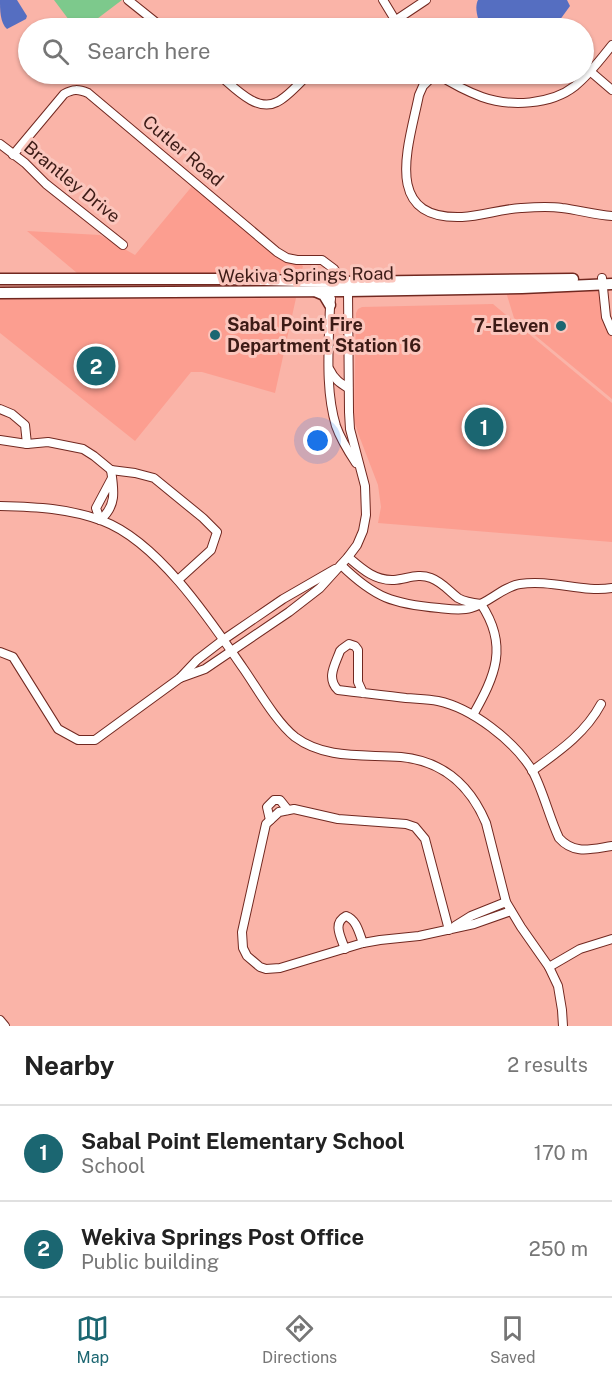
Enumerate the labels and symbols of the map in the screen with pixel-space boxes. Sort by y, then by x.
street label: Cutler Road [139,111,228,191]
street label: Brantley Drive [20,136,125,227]
street label: Wekiva Springs Road [218,262,394,287]
place label: Sabal Point Fire Department Station 16 [227,314,421,356]
place label: 7-Eleven [474,315,549,336]
marker: 7-Eleven [554,319,568,333]
marker: Sabal Point Fire Department Station 16 [208,328,222,342]
pin: 2 [76,344,116,388]
pin: 1 [464,404,504,450]
your location [303,426,332,455]

